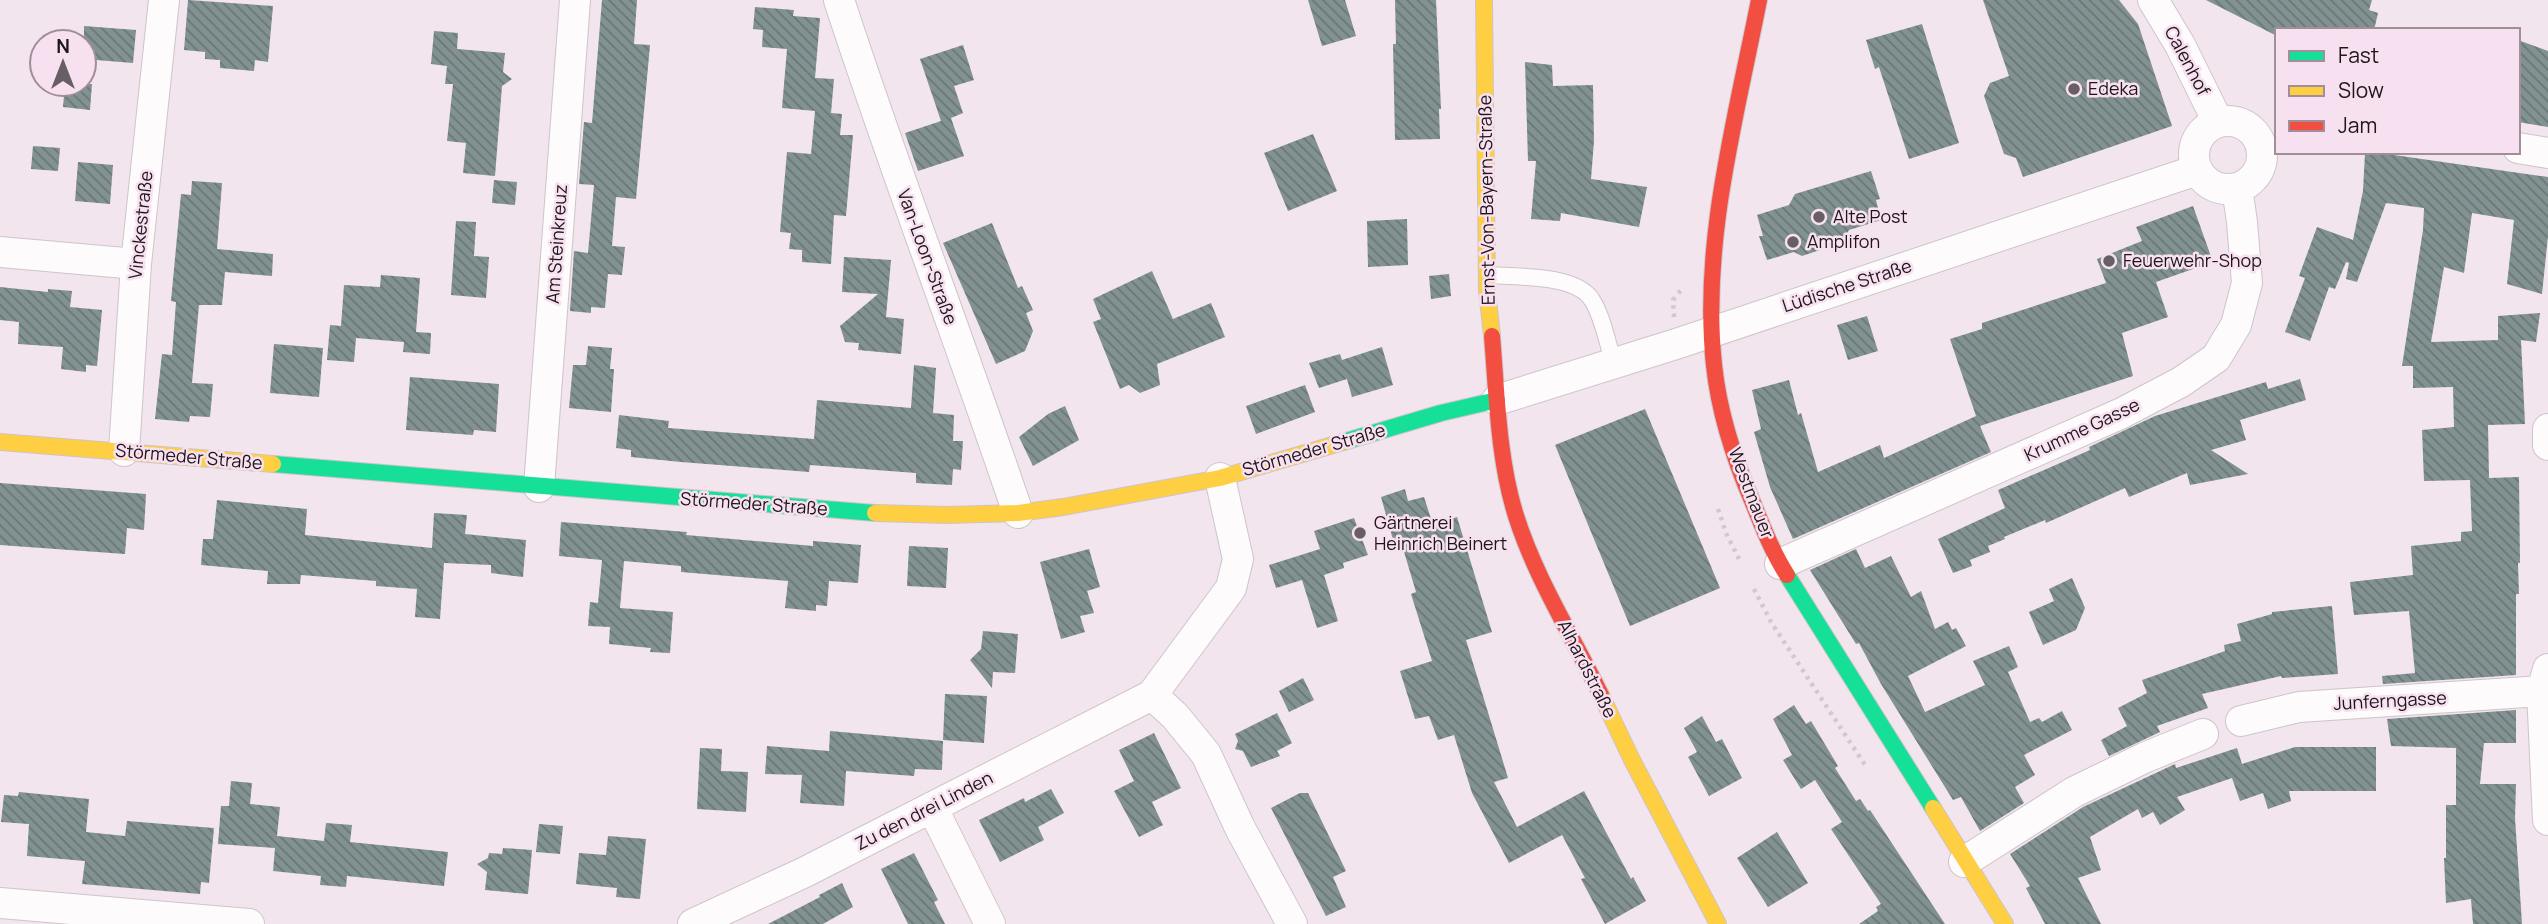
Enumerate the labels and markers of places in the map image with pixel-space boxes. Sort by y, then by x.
place label: Edeka [2088,76,2138,100]
marker: Edeka [2066,81,2082,97]
place label: Alte Post [1833,204,1908,228]
marker: Alte Post [1811,209,1827,225]
place label: Amplifon [1807,229,1880,253]
marker: Amplifon [1785,234,1801,250]
place label: Feuerwehr-Shop [2123,248,2262,272]
marker: Feuerwehr-Shop [2101,253,2117,269]
place label: Gärtnerei Heinrich Beinert [1374,510,1507,555]
marker: Gärtnerei Heinrich Beinert [1352,525,1368,541]

